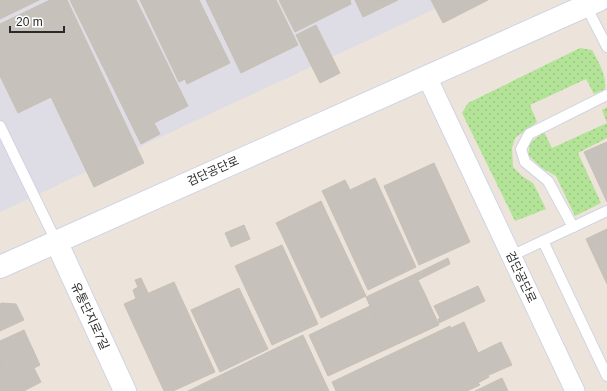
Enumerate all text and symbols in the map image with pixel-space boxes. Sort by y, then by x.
scale bar [10,8,64,34]
text: 20 m [16,15,43,29]
street label: 검단공단로 [185,153,241,189]
street label: 검단공단로 [503,249,539,305]
street label: 유통단지로7길 [68,280,112,352]

